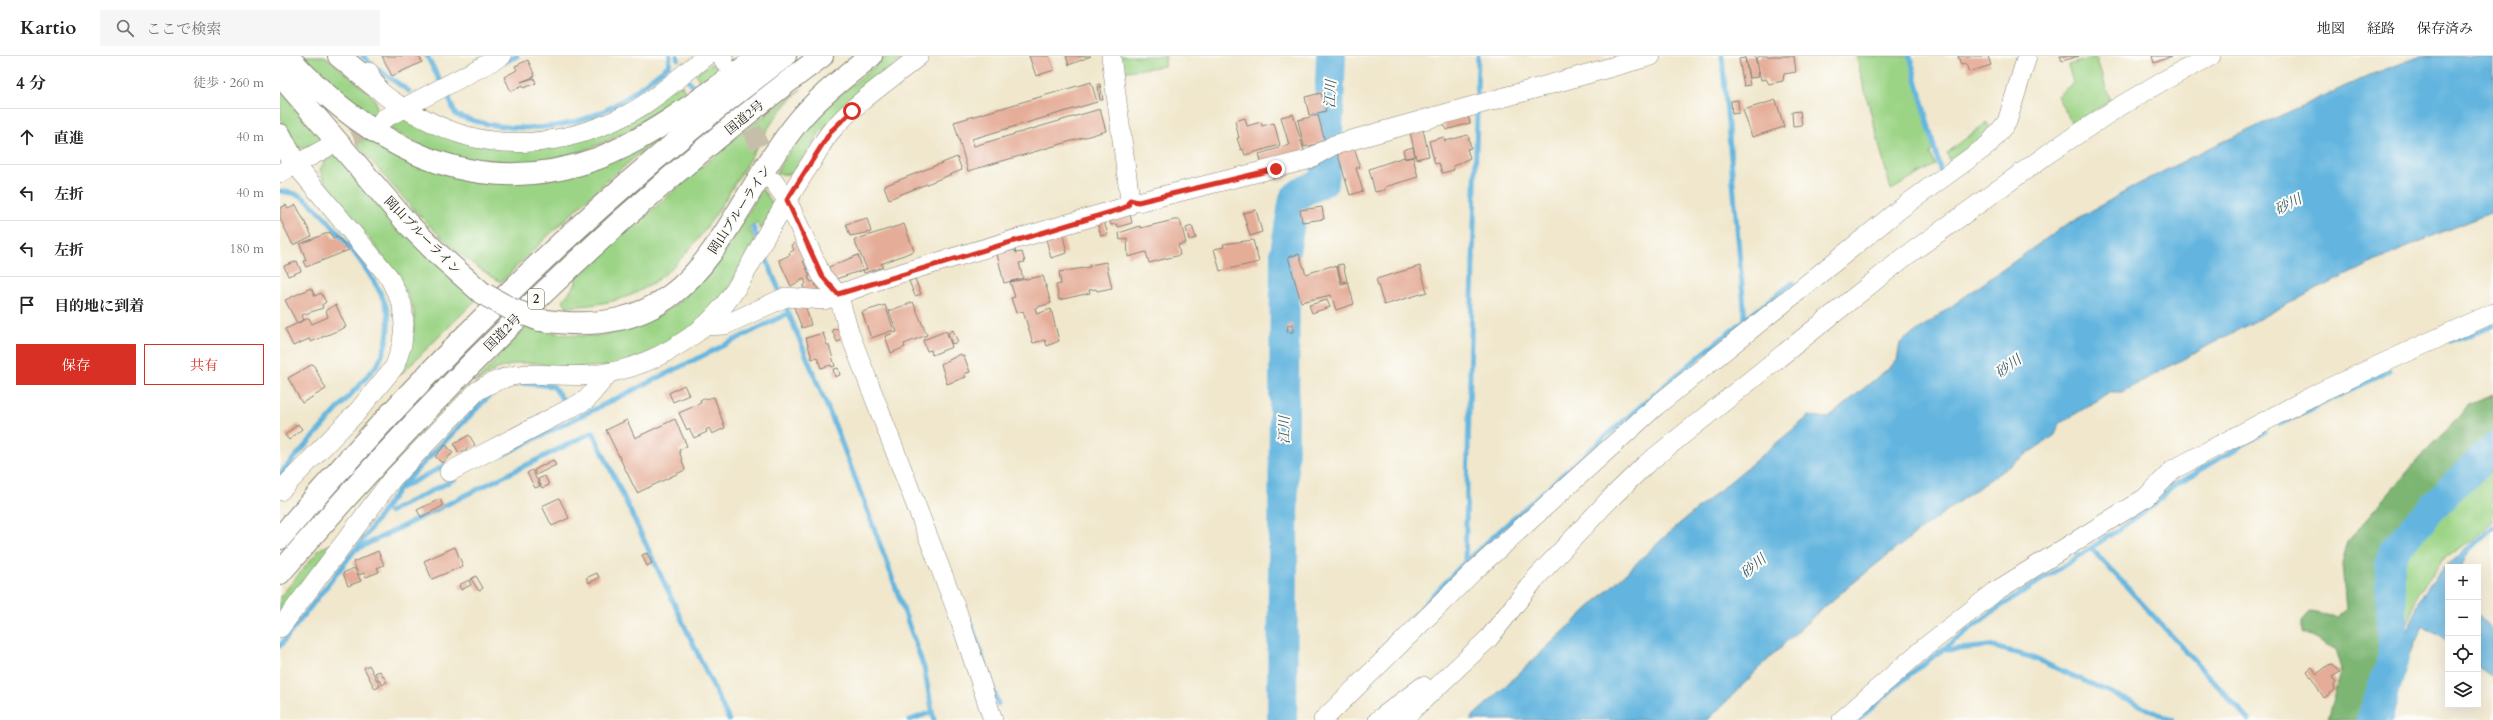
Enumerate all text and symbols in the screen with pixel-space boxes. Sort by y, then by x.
search box [100,10,380,46]
text: Kartio [20,15,76,41]
icon: search [114,17,136,39]
text: ここで検索 [146,19,221,39]
text: 地図 [2317,19,2345,38]
text: 経路 [2367,19,2395,38]
text: 保存済み [2417,19,2473,38]
text: 4 分 [16,72,46,95]
text: 徒歩 · 260 m [193,74,264,92]
water label: 江川 [1320,78,1341,109]
street label: 国道2号 [721,96,768,139]
route start [843,102,861,120]
icon: ahead [16,126,38,148]
text: 直進 [54,128,84,148]
text: 40 m [236,128,264,146]
route end [1267,160,1285,178]
street label: 岡山ブルーライン [704,161,775,258]
icon: left [16,182,38,204]
text: 左折 [54,184,84,204]
text: 40 m [236,184,264,202]
water label: 砂川 [2271,189,2307,219]
street label: 岡山ブルーライン [380,192,465,279]
icon: left [16,238,38,260]
text: 左折 [54,240,84,260]
text: 180 m [230,240,264,258]
road number: 2 [528,289,544,309]
icon: arrive [16,294,38,316]
text: 目的地に到着 [54,296,144,316]
street label: 国道2号 [480,310,525,355]
button: 保存 [16,344,136,385]
button: 共有 [144,344,264,385]
water label: 砂川 [1991,349,2027,382]
water label: 江川 [1275,414,1294,444]
water label: 砂川 [1736,549,1772,583]
map controls [2445,564,2481,708]
button: + [2445,564,2481,600]
button: − [2445,600,2481,636]
button: locate [2445,636,2481,672]
button: layers [2445,672,2481,708]

